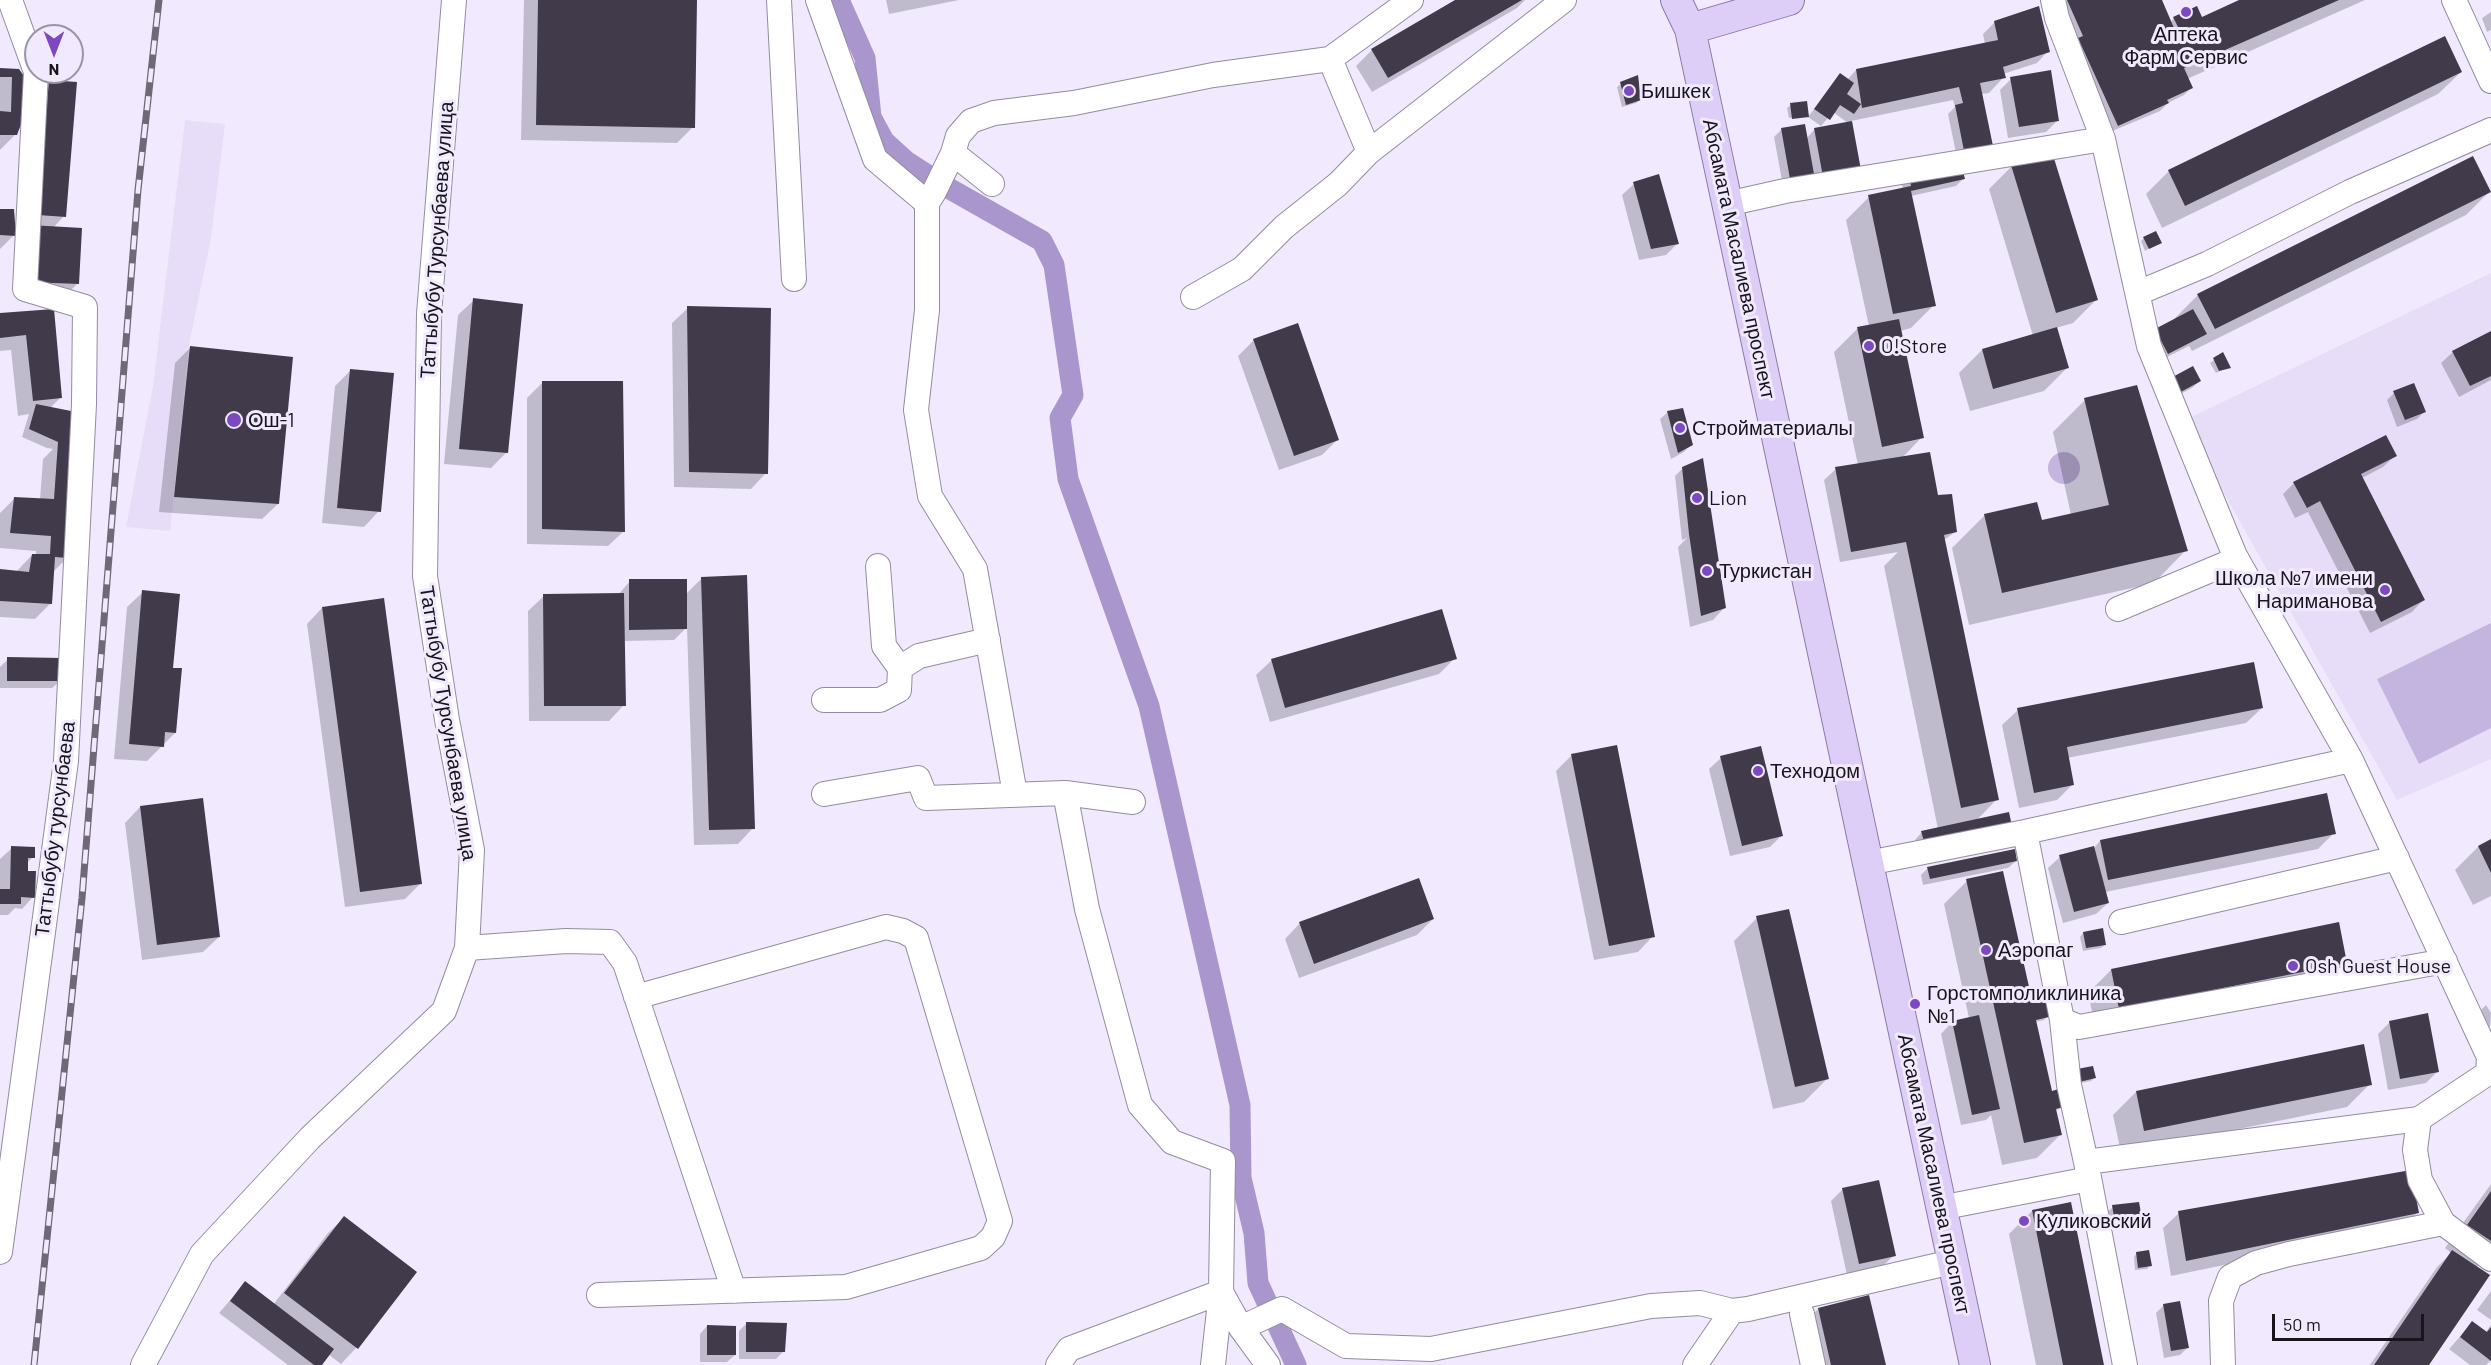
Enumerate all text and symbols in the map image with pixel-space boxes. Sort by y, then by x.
marker: Аптека Фарм Сервис [2179,5,2193,19]
place label: Аптека Фарм Сервис [2124,22,2248,69]
north arrow [24,24,84,84]
text: N [49,61,59,80]
place label: Бишкек [1641,79,1710,103]
marker: Бишкек [1622,84,1636,98]
street label: Таттыбубу Турсунбаева улица [415,101,459,379]
street label: Абсамата Масалиева проспект [1698,117,1780,401]
place label: O!Store [1881,334,1947,358]
marker: O!Store [1862,339,1876,353]
place label: Ош-1 [248,408,294,432]
marker: Ош-1 [225,411,243,429]
place label: Стройматериалы [1692,416,1853,440]
marker: Стройматериалы [1673,421,1687,435]
place label: Lion [1709,486,1747,510]
marker: Lion [1690,491,1704,505]
place label: Туркистан [1719,559,1812,583]
marker: Туркистан [1700,564,1714,578]
place label: Школа №7 имени Нариманова [2215,566,2373,613]
marker: Школа №7 имени Нариманова [2378,583,2392,597]
street label: Таттыбубу Турсунбаева улица [414,584,482,862]
street label: Таттыбубу турсунбаева [30,720,80,938]
place label: Технодом [1770,759,1860,783]
marker: Технодом [1751,764,1765,778]
place label: Аэропаг [1998,938,2073,962]
marker: Аэропаг [1979,943,1993,957]
place label: Osh Guest House [2305,954,2451,978]
marker: Osh Guest House [2286,959,2300,973]
place label: Горстомполиклиника №1 [1927,981,2121,1028]
marker: Горстомполиклиника №1 [1908,997,1922,1011]
street label: Абсамата Масалиева проспект [1893,1032,1975,1316]
place label: Куликовский [2036,1209,2152,1233]
marker: Куликовский [2017,1214,2031,1228]
scale bar [2275,1302,2426,1340]
text: 50 m [2283,1313,2321,1335]

